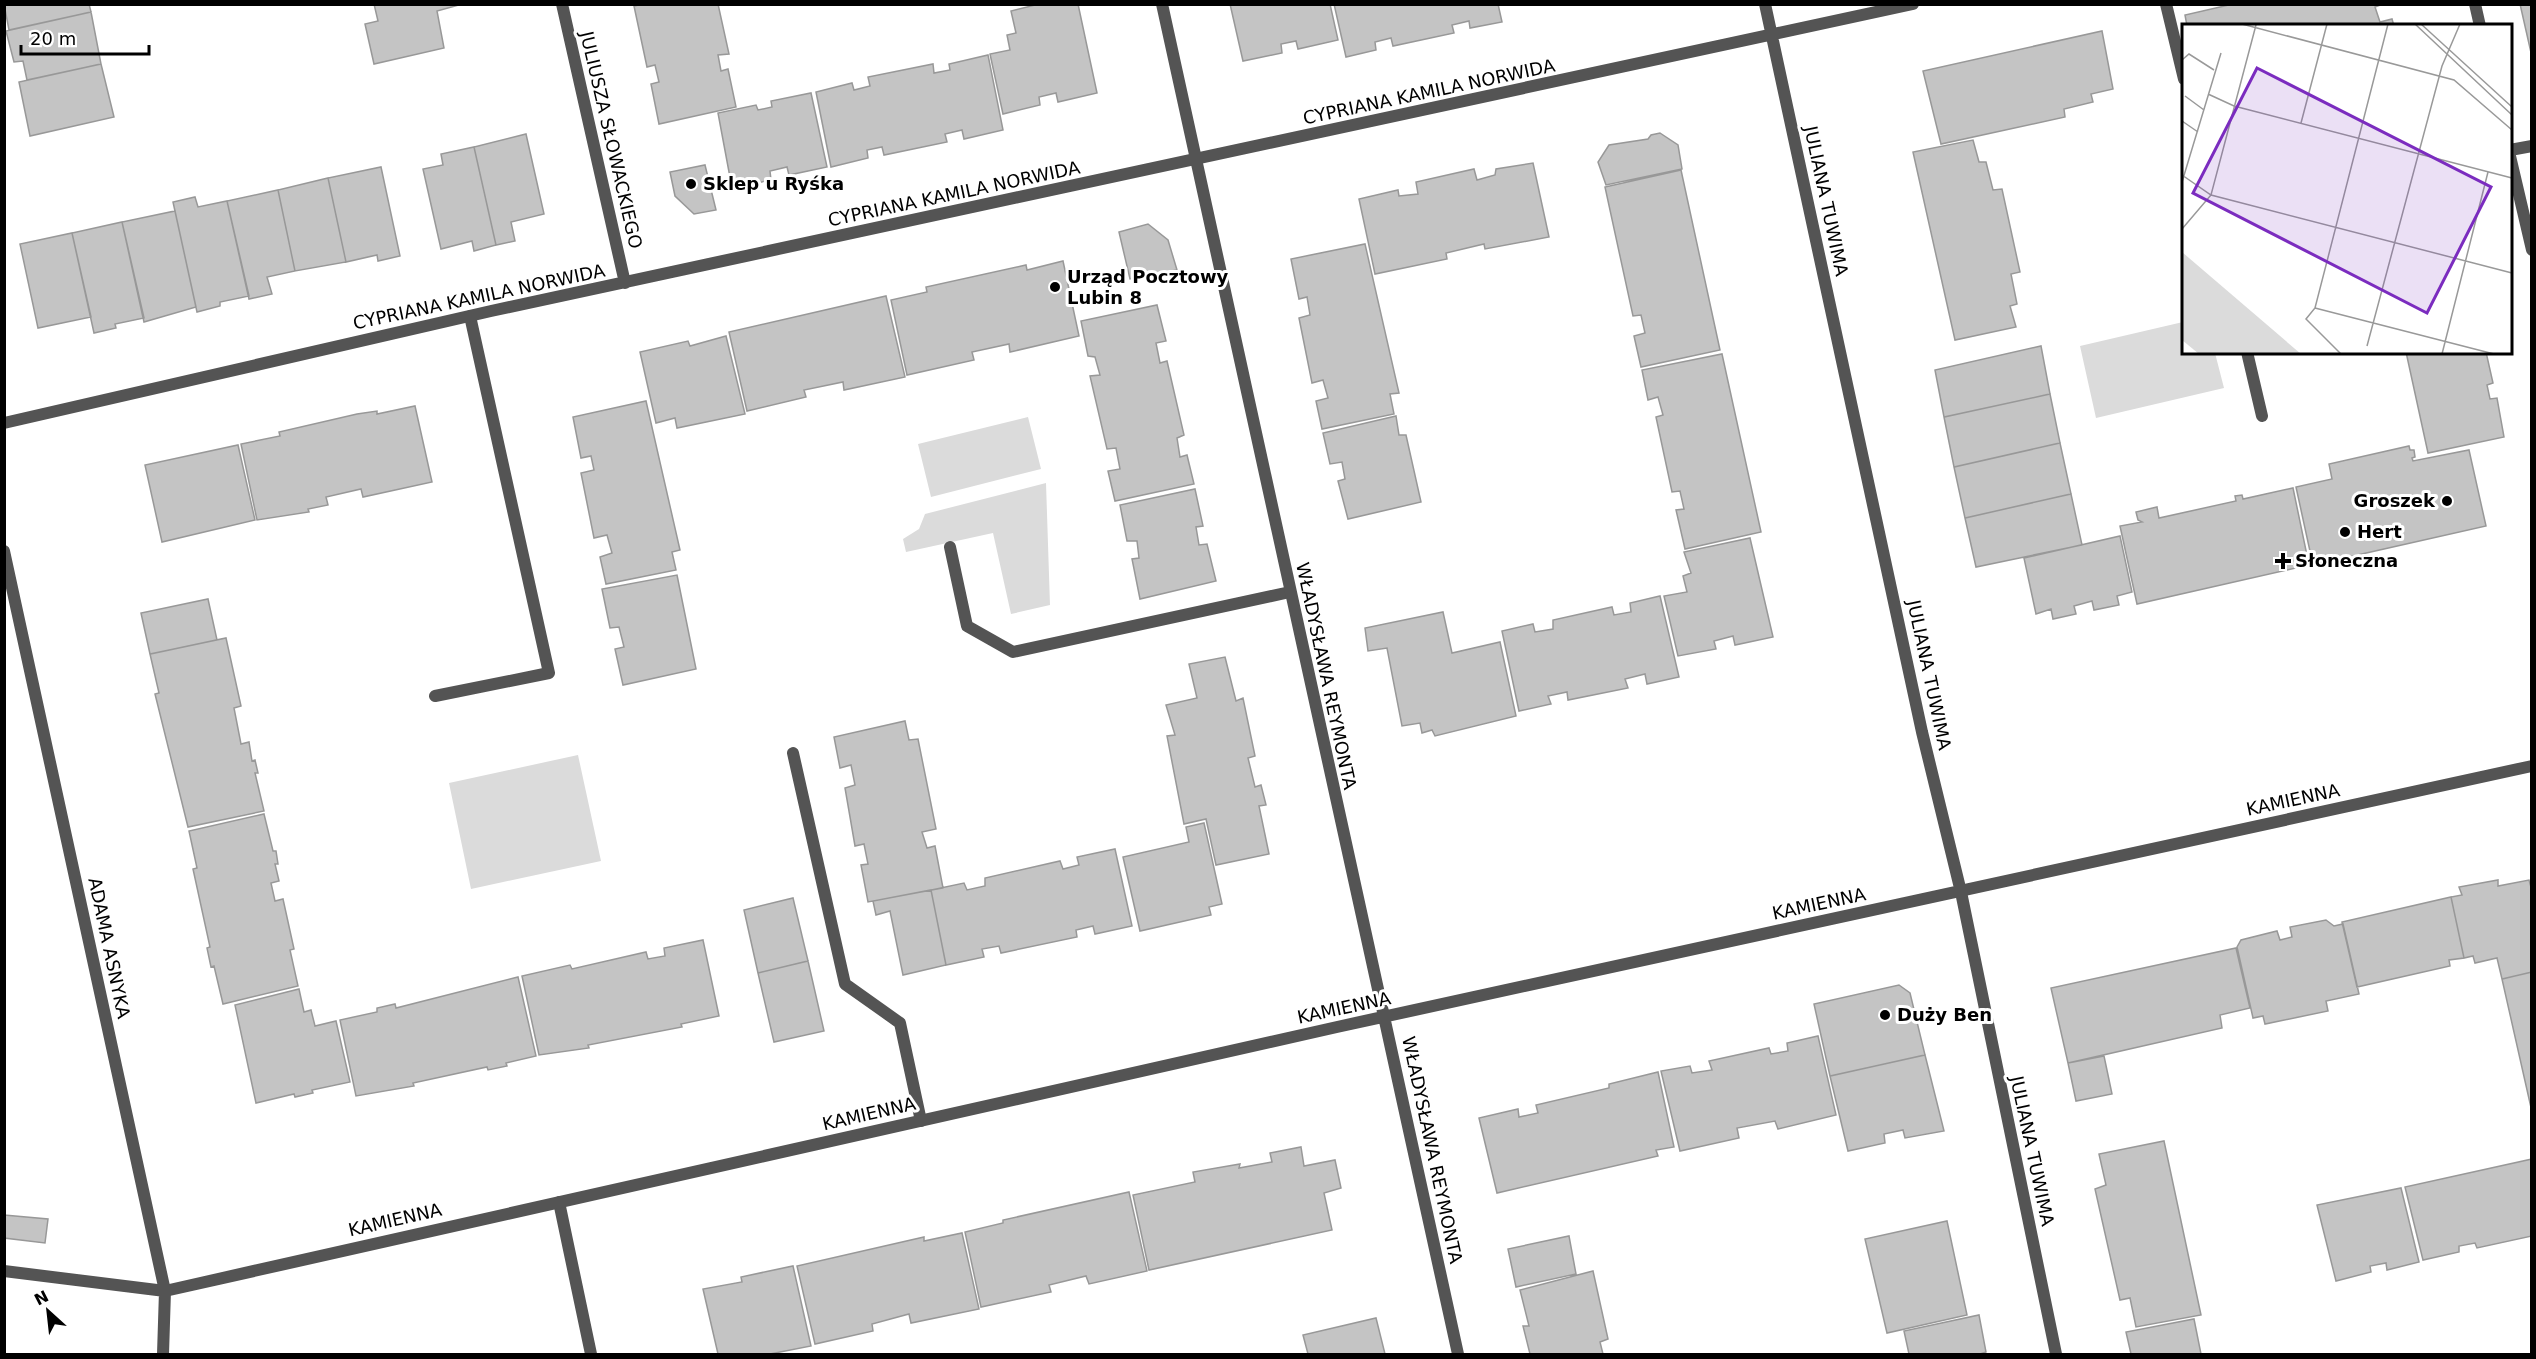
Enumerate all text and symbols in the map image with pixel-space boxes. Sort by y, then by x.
scale bar [21,18,148,56]
inset map [2182,24,2512,354]
text: 20 m [30,28,76,49]
street label: JULIUSZA SŁOWACKIEGO [576,28,647,251]
street label: CYPRIANA KAMILA NORWIDA [1301,54,1558,129]
street label: JULIANA TUWIMA [1800,123,1853,278]
street label: CYPRIANA KAMILA NORWIDA [826,156,1083,231]
place label: Sklep u Ryśka [703,173,844,194]
marker: Sklep u Ryśka [684,177,698,191]
street label: CYPRIANA KAMILA NORWIDA [351,259,608,334]
place label: Urząd Pocztowy Lubin 8 [1067,266,1229,308]
marker: Urząd Pocztowy Lubin 8 [1048,280,1062,294]
place label: Groszek [2354,490,2436,511]
marker: Groszek [2440,494,2454,508]
place label: Hert [2357,521,2402,542]
marker: Hert [2338,525,2352,539]
place label: Słoneczna [2295,550,2398,571]
marker: Słoneczna [2276,554,2290,568]
street label: WŁADYSŁAWA REYMONTA [1292,560,1361,792]
street label: JULIANA TUWIMA [1903,597,1956,752]
street label: KAMIENNA [2244,779,2342,820]
street label: ADAMA ASNYKA [84,875,135,1021]
street label: KAMIENNA [1770,883,1868,924]
street label: KAMIENNA [1295,987,1393,1028]
place label: Duży Ben [1897,1004,1992,1025]
marker: Duży Ben [1878,1008,1892,1022]
street label: WŁADYSŁAWA REYMONTA [1398,1034,1467,1266]
street label: JULIANA TUWIMA [2006,1073,2059,1228]
street label: KAMIENNA [820,1092,918,1134]
street label: KAMIENNA [346,1198,444,1240]
north arrow [18,1281,78,1341]
text: N [31,1287,52,1310]

